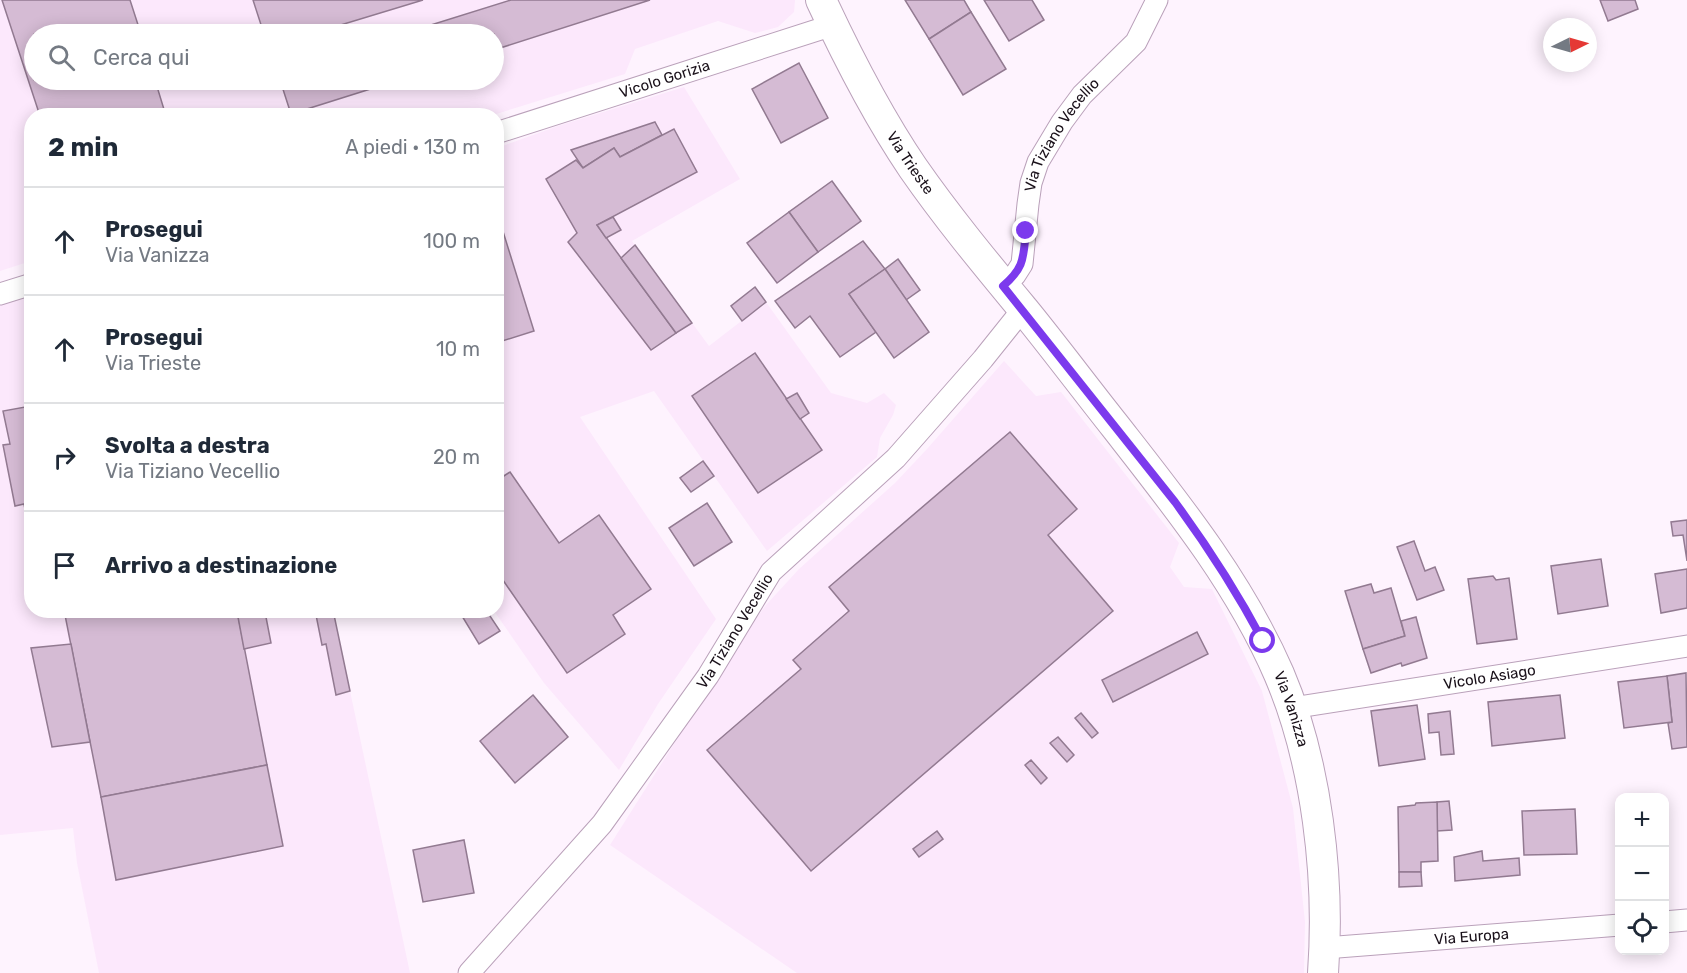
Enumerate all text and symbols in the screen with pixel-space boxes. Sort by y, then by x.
north arrow [1543,18,1597,72]
search box [24,24,504,90]
icon: search [45,41,78,74]
text: Cerca qui [93,44,189,71]
street label: Vicolo Gorizia [617,56,712,102]
street label: Via Tiziano Vecellio [1021,74,1103,193]
street label: Via Trieste [883,128,938,198]
text: 2 min [48,132,118,163]
text: A piedi · 130 m [345,135,480,159]
text: Prosegui [105,216,203,243]
route end [1012,217,1038,243]
icon: ahead [48,225,81,258]
text: 100 m [423,229,480,253]
text: Via Vanizza [105,243,210,267]
text: Prosegui [105,324,203,351]
icon: ahead [48,333,81,366]
text: 10 m [436,337,480,361]
text: Via Trieste [105,351,201,375]
text: Svolta a destra [105,432,270,459]
icon: right [48,441,81,474]
text: 20 m [433,445,480,469]
text: Via Tiziano Vecellio [105,459,280,483]
icon: arrive [48,549,81,582]
text: Arrivo a destinazione [105,552,337,579]
street label: Via Tiziano Vecellio [693,570,777,692]
route start [1249,627,1275,653]
street label: Vicolo Asiago [1442,661,1537,693]
street label: Via Vanizza [1270,669,1312,749]
map controls [1615,793,1669,955]
button: + [1615,793,1669,847]
button: − [1615,847,1669,901]
button: locate [1615,901,1669,955]
street label: Via Europa [1434,925,1510,948]

